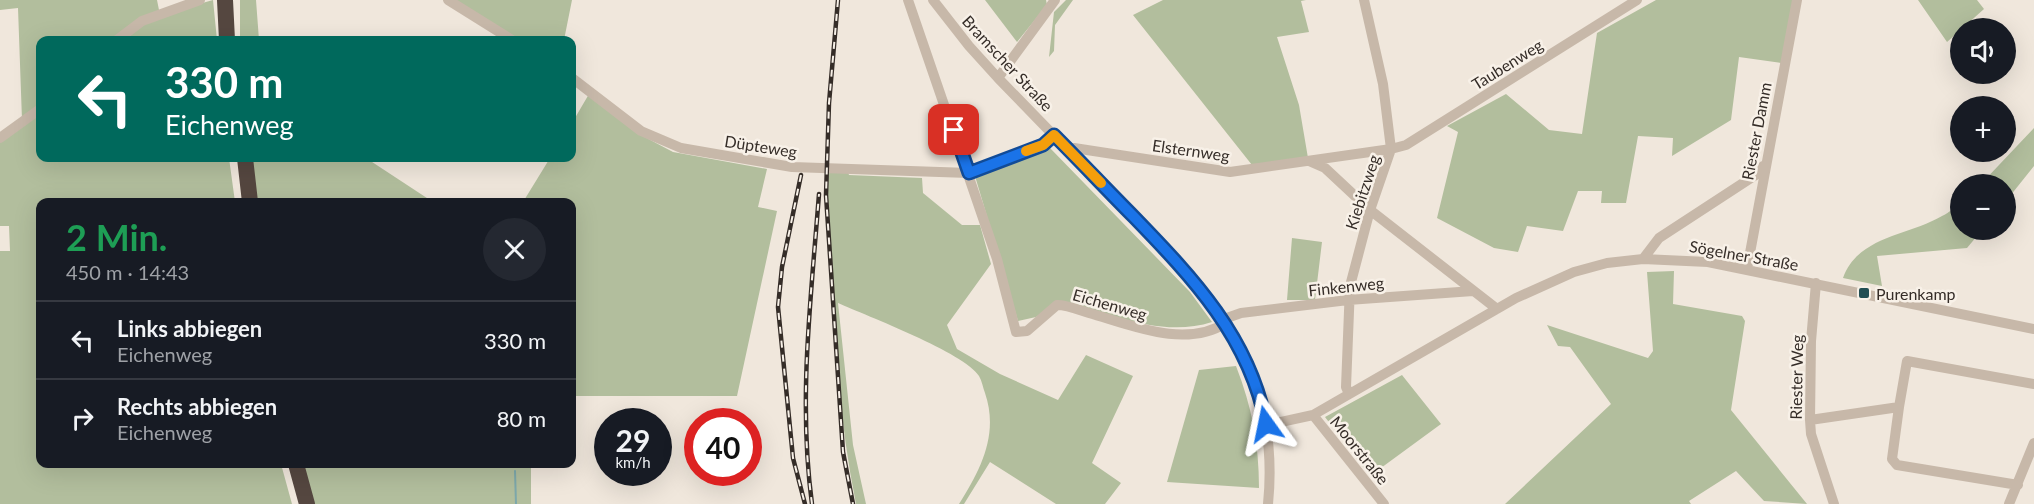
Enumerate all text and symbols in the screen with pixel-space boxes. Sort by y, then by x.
street label: Bramscher Straße [959,11,1057,115]
map controls [1950,18,2016,240]
button: sound [1950,18,2016,84]
street label: Taubenweg [1468,35,1546,93]
text: 330 m [165,57,283,107]
icon: left [66,60,144,138]
street label: Riester Damm [1737,81,1775,181]
button: + [1950,96,2016,162]
pin [928,104,979,155]
text: Eichenweg [165,108,294,141]
icon: arrive [937,113,970,146]
street label: Düpteweg [723,131,799,161]
street label: Elsternweg [1151,135,1231,165]
street label: Kiebitzweg [1341,152,1383,232]
button: − [1950,174,2016,240]
text: 2 Min. [66,215,167,259]
button: close [483,218,546,281]
street label: Sögelner Straße [1688,236,1800,274]
text: 450 m · 14:43 [66,260,189,284]
street label: Finkenweg [1307,273,1385,299]
street label: Eichenweg [1071,284,1149,324]
place label: Purenkamp [1876,284,1956,303]
marker: Purenkamp [1857,286,1871,300]
text: Links abbiegen [117,315,262,342]
icon: left [66,324,99,357]
text: 330 m [484,327,546,354]
street label: Riester Weg [1786,334,1806,420]
text: Eichenweg [117,342,212,366]
position arrow [1234,392,1298,456]
text: Rechts abbiegen [117,393,277,420]
icon: right [66,402,99,435]
text: 80 m [497,405,546,432]
speed limit sign: 40 [684,408,762,486]
street label: Moorstraße [1327,412,1393,488]
text: Eichenweg [117,420,212,444]
text: 29 [616,422,650,458]
text: km/h [615,453,651,471]

